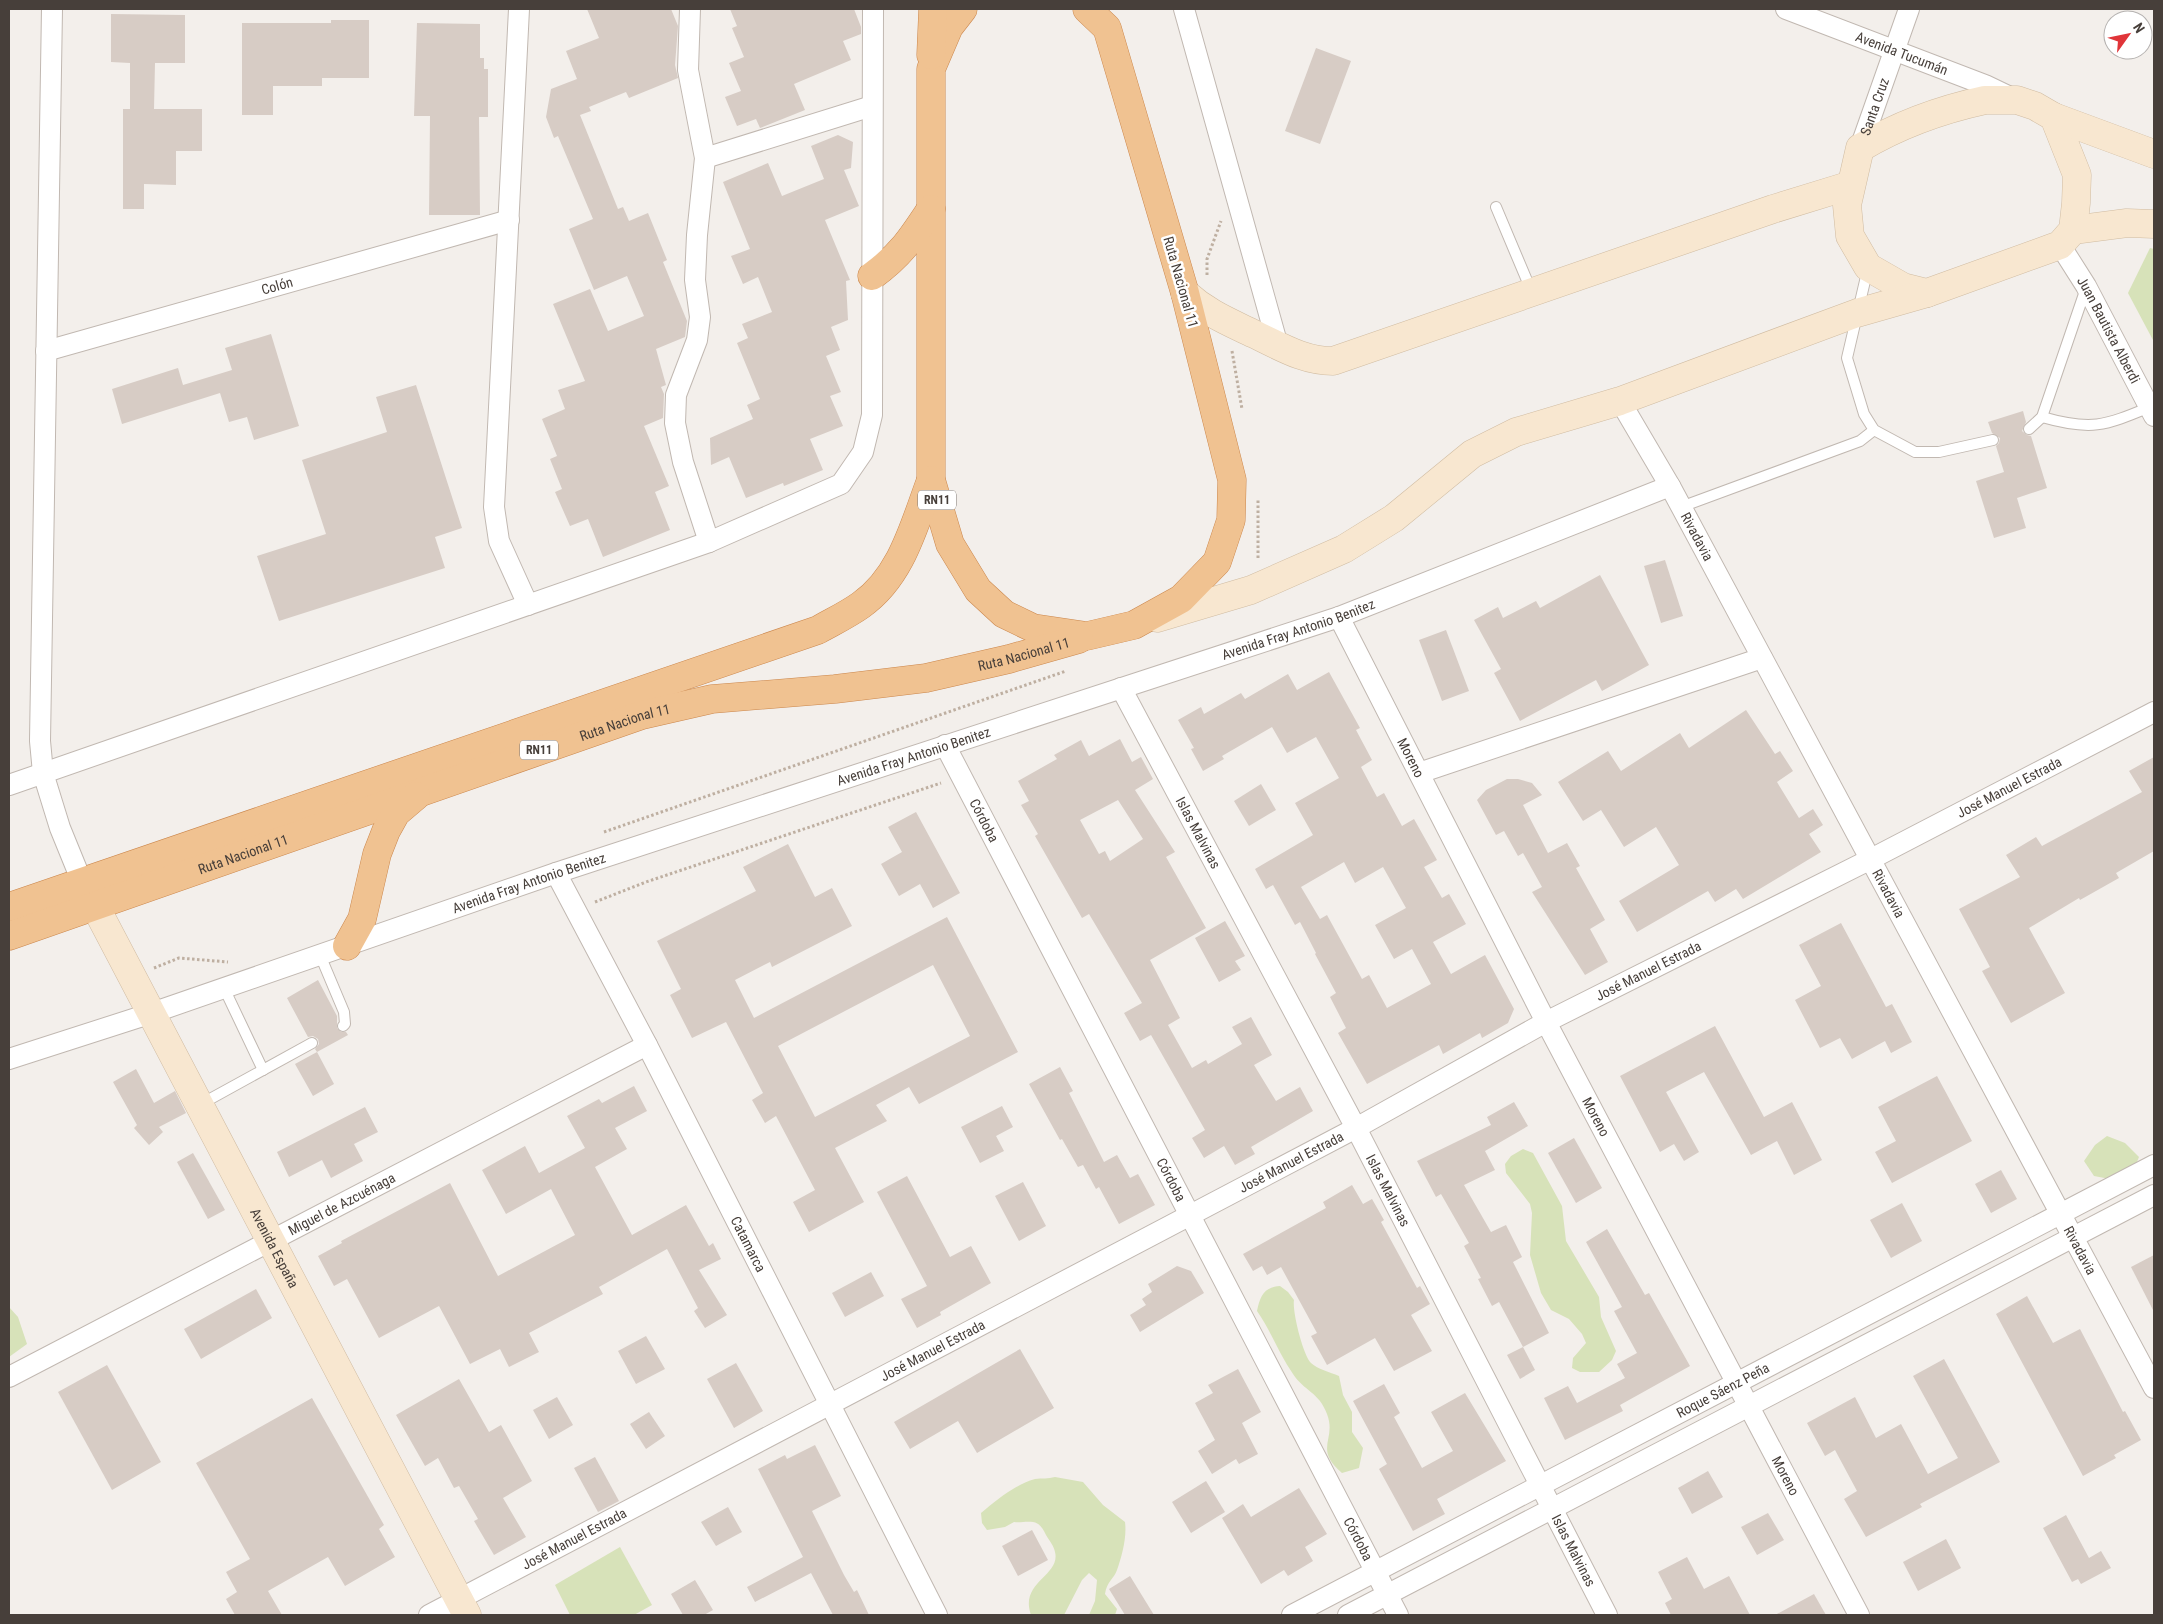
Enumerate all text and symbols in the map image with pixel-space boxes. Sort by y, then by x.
north arrow [2103,10,2153,60]
text: N [2130,20,2148,36]
street label: Avenida Tucumán [1853,28,1950,78]
street label: Santa Cruz [1857,76,1892,137]
street label: Ruta Nacional 11 [1160,235,1202,329]
street label: Juan Bautista Alberdi [2074,273,2143,386]
street label: Colón [259,274,295,298]
road number: RN11 [918,490,956,510]
street label: Rivadavia [1678,510,1717,564]
street label: Avenida Fray Antonio Benitez [1220,596,1377,663]
street label: Ruta Nacional 11 [976,634,1071,674]
street label: Ruta Nacional 11 [577,701,672,744]
street label: Avenida Fray Antonio Benitez [835,724,992,789]
street label: Moreno [1394,735,1428,780]
road number: RN11 [520,740,558,760]
street label: José Manuel Estrada [1954,753,2064,821]
street label: Islas Malvinas [1173,794,1224,871]
street label: Córdoba [966,796,1002,845]
street label: Ruta Nacional 11 [196,831,290,877]
street label: Avenida Fray Antonio Benitez [450,849,607,916]
street label: Rivadavia [1869,866,1908,920]
street label: José Manuel Estrada [1593,938,1703,1004]
street label: Moreno [1579,1094,1613,1139]
street label: José Manuel Estrada [1236,1128,1346,1196]
street label: Islas Malvinas [1363,1152,1413,1229]
street label: Córdoba [1153,1155,1189,1204]
street label: Miguel de Azcuénaga [285,1169,398,1238]
street label: Avenida España [247,1206,302,1291]
street label: Catamarca [728,1214,769,1275]
street label: Rivadavia [2061,1223,2100,1277]
street label: José Manuel Estrada [878,1316,988,1384]
street label: Roque Sáenz Peña [1674,1359,1772,1421]
street label: Moreno [1769,1453,1802,1498]
street label: José Manuel Estrada [519,1505,629,1573]
street label: Islas Malvinas [1548,1512,1599,1589]
street label: Córdoba [1340,1514,1376,1563]

